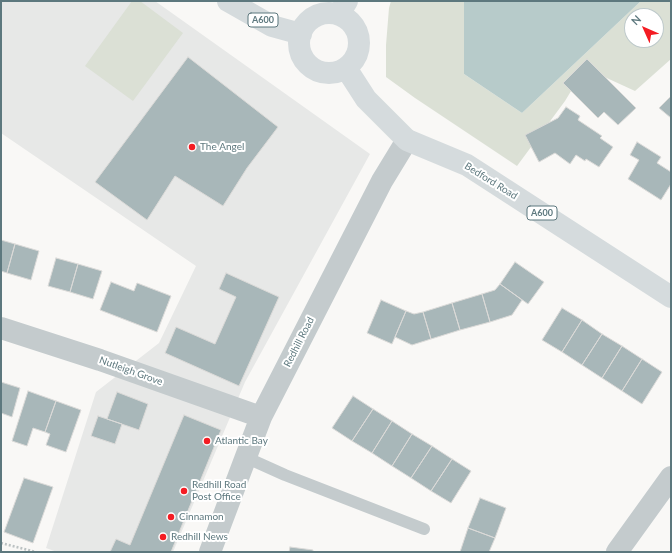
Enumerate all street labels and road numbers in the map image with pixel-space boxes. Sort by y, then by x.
road number: A600 [248,13,278,27]
street label: Bedford Road [462,160,520,202]
road number: A600 [527,206,557,220]
street label: Redhill Road [281,315,317,369]
street label: Nutleigh Grove [98,354,164,388]

